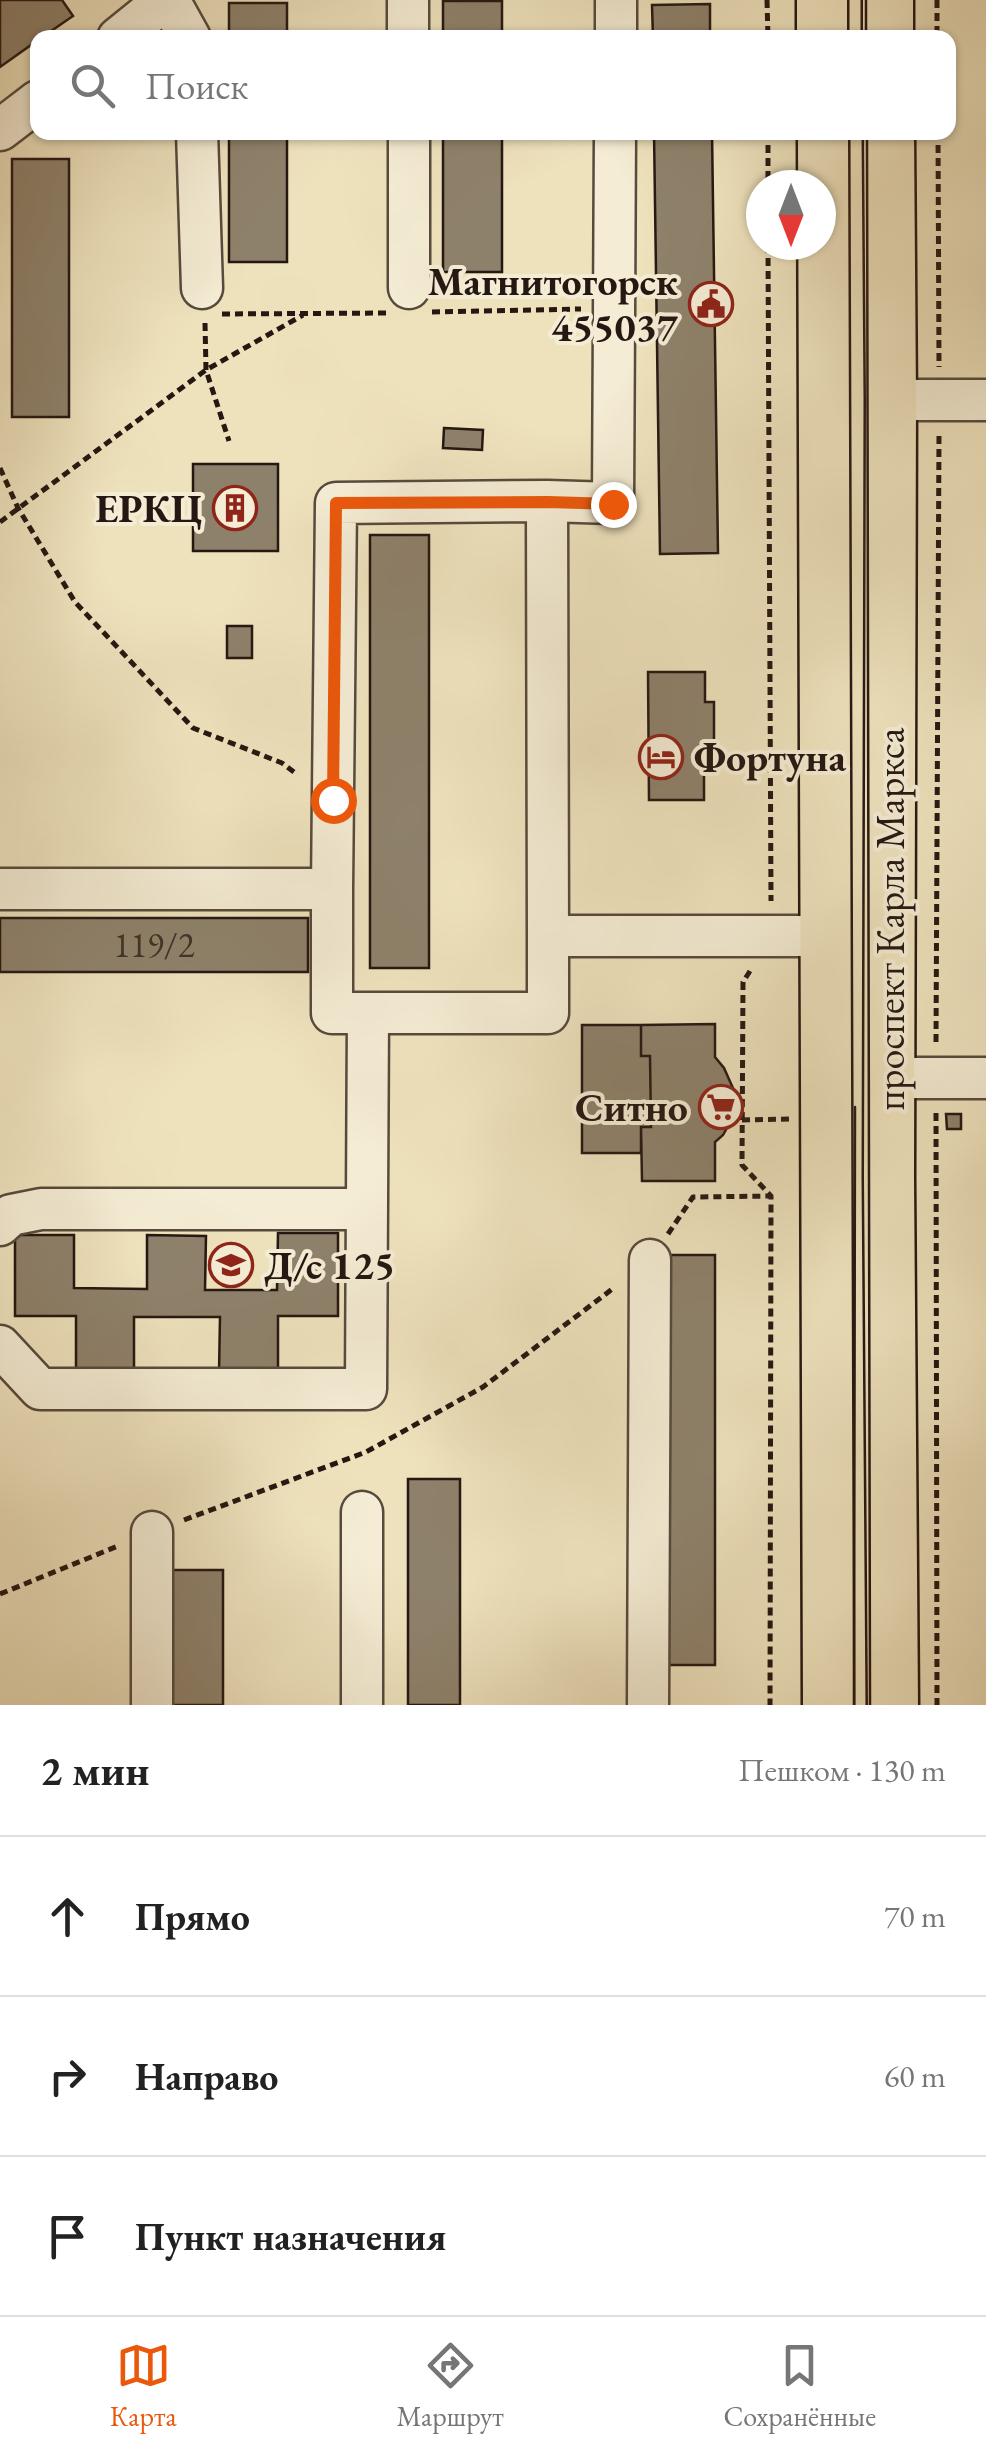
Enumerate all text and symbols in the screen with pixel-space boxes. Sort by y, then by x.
search box [30,30,956,140]
icon: search [65,58,120,113]
text: Поиск [145,61,248,110]
north arrow [746,170,836,260]
place label: Магнитогорск 455037 [428,255,679,353]
public building icon: Магнитогорск 455037 [688,281,734,327]
place label: ЕРКЦ [95,482,202,534]
route end [591,482,637,528]
building icon: ЕРКЦ [212,485,258,531]
street label: проспект Карла Маркса [864,728,916,1110]
place label: Фортуна [694,731,846,783]
hotel icon: Фортуна [638,734,684,780]
route start [311,778,357,824]
house number: 119/2 [113,922,195,967]
place label: Ситно [575,1081,688,1133]
supermarket icon: Ситно [698,1084,744,1130]
place label: Д/с 125 [264,1239,395,1291]
school or university icon: Д/с 125 [208,1242,254,1288]
text: 2 мин [40,1743,149,1798]
text: Пешком · 130 m [738,1749,946,1791]
icon: ahead [40,1889,95,1944]
text: Прямо [135,1892,250,1941]
text: 70 m [884,1895,946,1937]
icon: right [40,2049,95,2104]
text: Направо [135,2052,278,2101]
text: 60 m [884,2055,946,2097]
icon: arrive [40,2209,95,2264]
text: Пункт назначения [135,2212,446,2261]
tab: Карта [110,2338,177,2434]
tab: Маршрут [396,2338,504,2434]
tab: Сохранённые [723,2338,876,2434]

